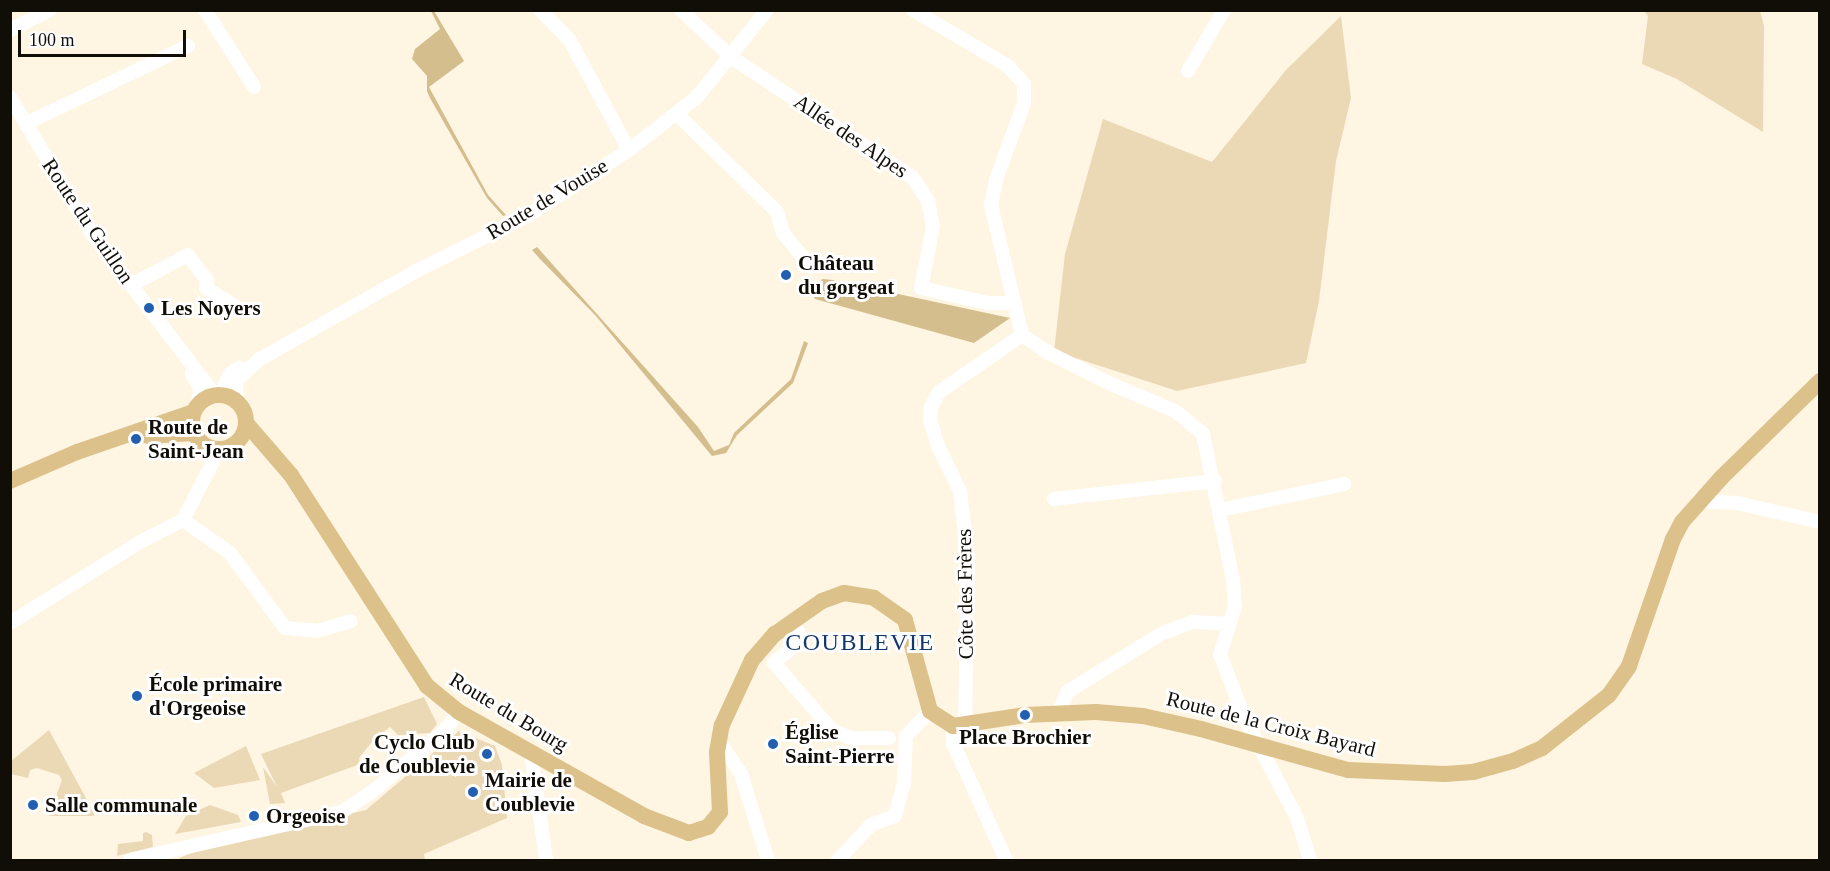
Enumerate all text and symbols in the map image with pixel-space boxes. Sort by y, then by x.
scale bar [21,18,189,56]
text: 100 m [29,30,75,50]
street label: Allée des Alpes [789,88,913,184]
street label: Route de Vouise [482,153,612,245]
street label: Route du Guillon [37,154,139,288]
place label: Château du gorgeat [798,250,894,300]
marker: Château du gorgeat [779,268,793,282]
place label: Les Noyers [161,295,261,321]
marker: Les Noyers [142,301,156,315]
place label: Route de Saint-Jean [148,414,244,464]
marker: Route de Saint-Jean [129,432,143,446]
street label: Côte des Frères [951,528,979,660]
district label: COUBLEVIE [785,629,935,657]
street label: Route du Bourg [445,667,573,757]
place label: École primaire d'Orgeoise [149,671,282,721]
street label: Route de la Croix Bayard [1164,686,1378,762]
marker: École primaire d'Orgeoise [130,689,144,703]
marker: Place Brochier [1018,708,1032,722]
place label: Église Saint-Pierre [785,719,894,769]
place label: Place Brochier [959,724,1091,750]
place label: Cyclo Club de Coublevie [359,729,475,779]
marker: Église Saint-Pierre [766,737,780,751]
marker: Cyclo Club de Coublevie [480,747,494,761]
place label: Mairie de Coublevie [485,767,575,817]
marker: Mairie de Coublevie [466,785,480,799]
place label: Salle communale [45,792,197,818]
marker: Salle communale [26,798,40,812]
place label: Orgeoise [266,803,345,829]
marker: Orgeoise [247,809,261,823]

